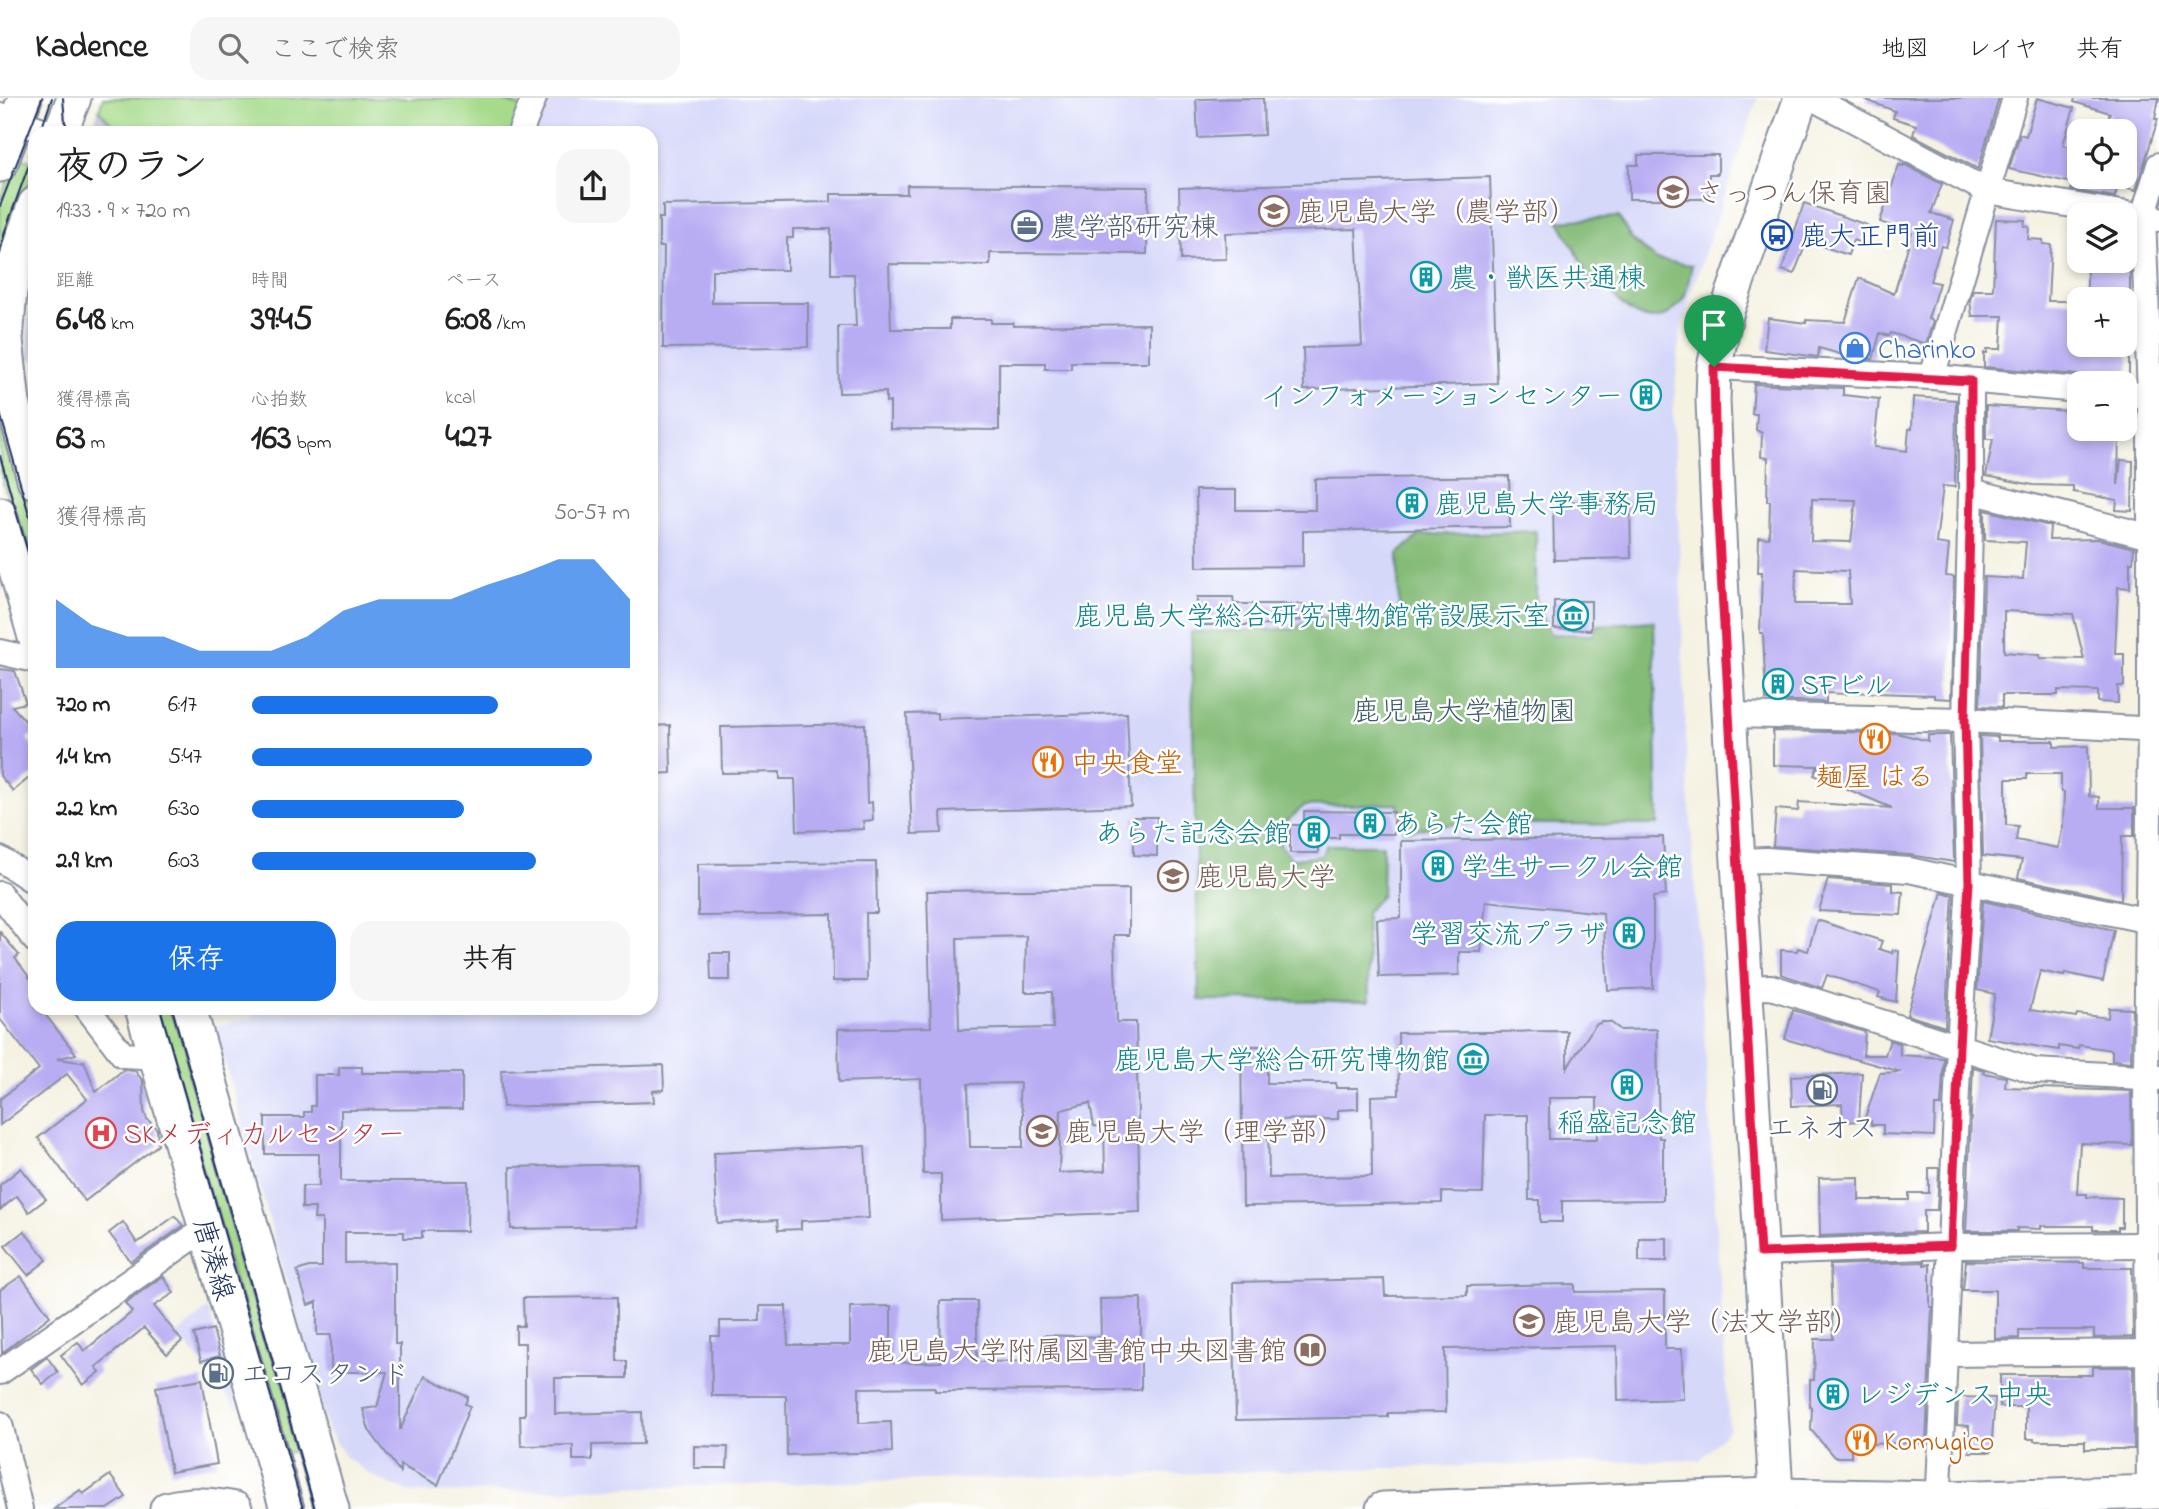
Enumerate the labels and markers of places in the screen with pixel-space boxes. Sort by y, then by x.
school or university icon: さっつん保育園 [1656,175,1690,209]
place label: さっつん保育園 [1696,175,1892,216]
school or university icon: 鹿児島大学（農学部） [1257,194,1291,228]
place label: 鹿児島大学（農学部） [1297,194,1577,235]
office icon: 農学部研究棟 [1010,209,1044,243]
place label: 農学部研究棟 [1050,209,1218,250]
bus stop icon: 鹿大正門前 [1760,218,1794,252]
place label: 鹿大正門前 [1800,218,1940,259]
building icon: 農・獣医共通棟 [1409,260,1443,294]
place label: 農・獣医共通棟 [1449,260,1645,301]
pin [1684,295,1744,367]
shop icon: Charinko [1838,331,1872,365]
place label: Charinko [1878,331,1976,372]
place label: インフォメーションセンター [1260,378,1623,419]
building icon: インフォメーションセンター [1629,378,1663,412]
building icon: 鹿児島大学事務局 [1395,486,1429,520]
place label: 鹿児島大学事務局 [1435,486,1659,527]
place label: 鹿児島大学総合研究博物館常設展示室 [1074,598,1550,639]
museum icon: 鹿児島大学総合研究博物館常設展示室 [1556,598,1590,632]
building icon: SFビル [1761,667,1795,701]
place label: SFビル [1801,667,1893,708]
restaurant icon: 麺屋 はる [1858,722,1892,756]
restaurant icon: 中央食堂 [1031,745,1065,779]
place label: 中央食堂 [1071,745,1183,786]
place label: 麺屋 はる [1815,759,1935,800]
building icon: あらた会館 [1353,806,1387,840]
place label: あらた会館 [1393,806,1533,847]
place label: あらた記念会館 [1095,815,1291,856]
building icon: あらた記念会館 [1297,815,1331,849]
building icon: 学生サークル会館 [1421,849,1455,883]
place label: 学生サークル会館 [1461,849,1683,890]
school or university icon: 鹿児島大学 [1156,859,1190,893]
place label: 鹿児島大学 [1196,859,1336,900]
place label: 学習交流プラザ [1410,916,1606,957]
building icon: 学習交流プラザ [1612,916,1646,950]
place label: 鹿児島大学総合研究博物館 [1114,1042,1450,1083]
museum icon: 鹿児島大学総合研究博物館 [1456,1042,1490,1076]
building icon: 稲盛記念館 [1610,1068,1644,1102]
fuel station icon: エネオス [1805,1073,1839,1107]
place label: 稲盛記念館 [1557,1105,1697,1146]
place label: エネオス [1767,1110,1877,1151]
school or university icon: 鹿児島大学（理学部） [1025,1114,1059,1148]
place label: 鹿児島大学（理学部） [1065,1114,1345,1155]
hospital icon: SKメディカルセンター [84,1116,118,1150]
place label: SKメディカルセンター [124,1116,405,1157]
school or university icon: 鹿児島大学（法文学部） [1512,1304,1546,1338]
place label: 鹿児島大学（法文学部） [1552,1304,1860,1345]
place label: 鹿児島大学附属図書館中央図書館 [867,1333,1287,1374]
library icon: 鹿児島大学附属図書館中央図書館 [1293,1333,1327,1367]
fuel station icon: エコスタンド [201,1356,235,1390]
place label: エコスタンド [241,1356,410,1397]
building icon: レジデンス中央 [1816,1377,1850,1411]
place label: レジデンス中央 [1856,1377,2052,1418]
restaurant icon: Komugico [1844,1423,1878,1457]
place label: Komugico [1884,1423,1994,1464]

